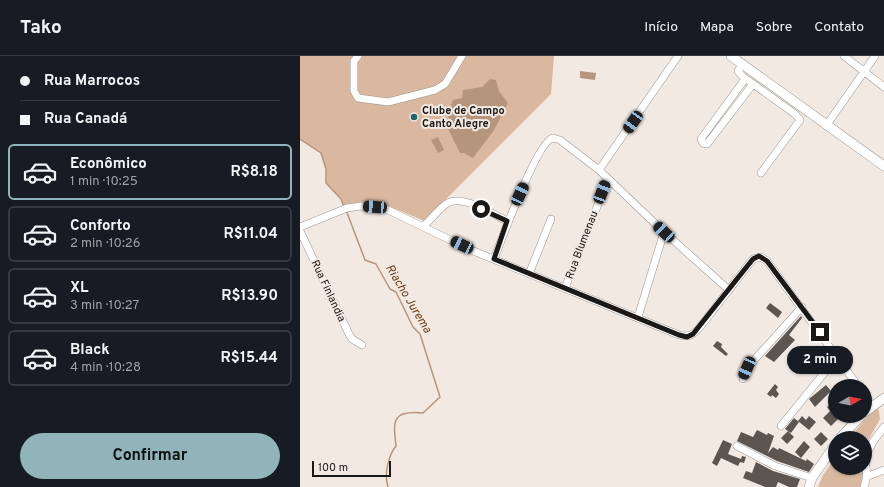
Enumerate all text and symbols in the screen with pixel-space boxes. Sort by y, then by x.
text: Tako [20,16,62,40]
text: Início [644,19,678,36]
text: Mapa [700,19,734,36]
text: Sobre [756,19,792,36]
text: Contato [814,19,864,36]
text: Rua Marrocos [44,72,140,91]
place label: Clube de Campo Canto Alegre [422,104,505,131]
car [621,109,645,135]
text: Rua Canadá [44,110,127,129]
marker: Clube de Campo Canto Alegre [409,112,419,122]
icon: car [22,154,58,190]
text: Econômico [70,155,147,174]
text: R$8.18 [230,163,278,182]
text: 1 min · 10:25 [70,174,138,190]
car [592,179,612,205]
car [509,181,531,207]
car [363,200,387,214]
route start [472,200,490,218]
street label: Rua Blumenau [563,209,601,281]
icon: car [22,216,58,252]
text: Conforto [70,217,131,236]
car [651,219,677,245]
text: R$11.04 [223,225,278,244]
car [449,234,475,256]
text: 2 min · 10:26 [70,236,141,252]
street label: Rua Finlandia [308,258,349,324]
water label: Riacho Jurema [381,262,435,337]
icon: car [22,278,58,314]
text: XL [70,279,88,298]
text: R$13.90 [221,287,278,306]
text: 3 min · 10:27 [70,298,139,314]
route end [811,323,829,341]
icon: car [22,340,58,376]
text: Black [70,341,110,360]
callout: 2 min [787,346,853,374]
text: R$15.44 [221,349,278,368]
text: 2 min [803,352,837,368]
car [737,355,757,381]
text: 4 min · 10:28 [70,360,141,376]
north arrow [828,379,872,423]
map controls [828,379,872,475]
button: layers [828,431,872,475]
button: Confirmar [20,433,280,479]
scale bar [312,459,391,478]
text: 100 m [318,461,348,475]

